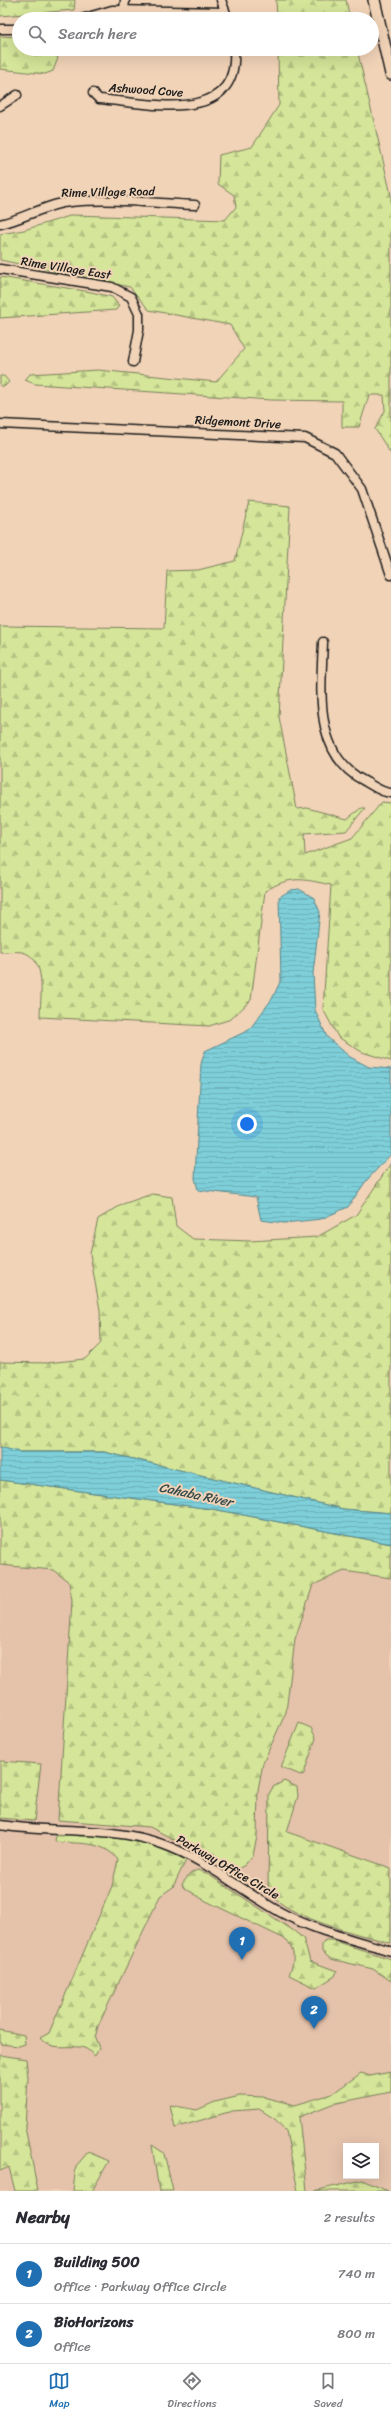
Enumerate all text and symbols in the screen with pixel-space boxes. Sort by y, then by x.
search box [12,12,379,56]
text: Search here [58,21,137,47]
icon: search [26,23,48,45]
street label: Ashwood Cove [107,76,184,104]
street label: Rime Village Road [61,180,156,204]
street label: Rime Village East [19,250,114,286]
street label: Ridgemont Drive [194,409,282,435]
your location [237,1114,257,1134]
water label: Cahaba River [157,1476,237,1514]
street label: Parkway Office Circle [172,1828,284,1906]
pin: 1 [229,1927,255,1960]
pin: 2 [301,1996,327,2029]
map controls [343,2143,379,2179]
button: layers [343,2143,379,2179]
text: Nearby [16,2202,70,2232]
text: 2 results [324,2206,375,2229]
text: Building 500 [54,2249,140,2275]
text: 1 [26,2262,32,2285]
text: 740 m [338,2262,375,2285]
text: Office · Parkway Office Circle [54,2275,227,2298]
text: BioHorizons [54,2309,133,2335]
text: 2 [25,2322,33,2345]
text: 800 m [337,2322,375,2345]
text: Office [54,2335,91,2358]
tab: Map [48,2370,70,2413]
tab: Directions [167,2370,217,2413]
tab: Saved [314,2370,343,2413]

